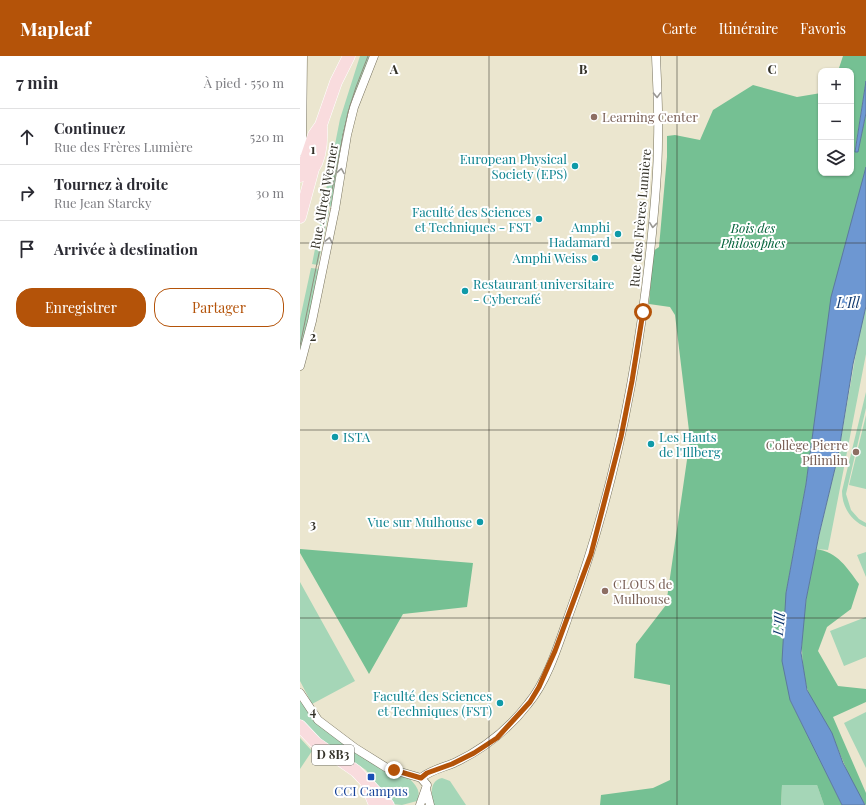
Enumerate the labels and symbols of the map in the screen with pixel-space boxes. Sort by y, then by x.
text: A [389,60,399,77]
text: B [579,60,588,77]
text: C [767,60,777,77]
one-way arrow [653,92,662,98]
place label: Learning Center [602,108,698,125]
marker: Learning Center [589,112,599,122]
text: 1 [311,140,316,157]
street label: Rue Alfred Werner [306,141,341,250]
street label: Rue des Frères Lumière [625,148,654,288]
place label: European Physical Society (EPS) [460,150,567,182]
marker: European Physical Society (EPS) [570,161,580,171]
one-way arrow [336,168,345,174]
place label: Faculté des Sciences et Techniques - FST [412,203,531,235]
marker: Faculté des Sciences et Techniques - FST [534,214,544,224]
place label: Amphi Hadamard [549,218,610,250]
park label: Bois des Philosophes [720,219,785,251]
one-way arrow [649,222,658,228]
marker: Amphi Hadamard [613,229,623,239]
one-way arrow [324,236,332,243]
place label: Amphi Weiss [512,249,587,266]
marker: Amphi Weiss [590,253,600,263]
place label: Restaurant universitaire - Cybercafé [473,275,615,307]
marker: Restaurant universitaire - Cybercafé [460,286,470,296]
water label: L'Ill [835,293,861,312]
route start [634,303,652,321]
text: 2 [310,327,317,344]
place label: ISTA [343,428,371,445]
place label: Les Hauts de l'Illberg [659,428,721,460]
marker: ISTA [330,432,340,442]
place label: Collège Pierre Pflimlin [766,436,848,468]
marker: Les Hauts de l'Illberg [646,439,656,449]
marker: Collège Pierre Pflimlin [851,447,861,457]
place label: Vue sur Mulhouse [366,513,472,530]
text: 3 [310,515,316,532]
marker: Vue sur Mulhouse [475,517,485,527]
place label: CLOUS de Mulhouse [613,575,673,607]
marker: CLOUS de Mulhouse [600,586,610,596]
water label: L'Ill [768,610,789,637]
place label: Faculté des Sciences et Techniques (FST) [373,687,492,719]
marker: Faculté des Sciences et Techniques (FST) [495,698,505,708]
text: 4 [310,702,317,719]
road number: D 8B3 [312,745,354,765]
route end [385,761,403,779]
marker: CCI Campus [366,772,376,782]
place label: CCI Campus [334,782,408,799]

